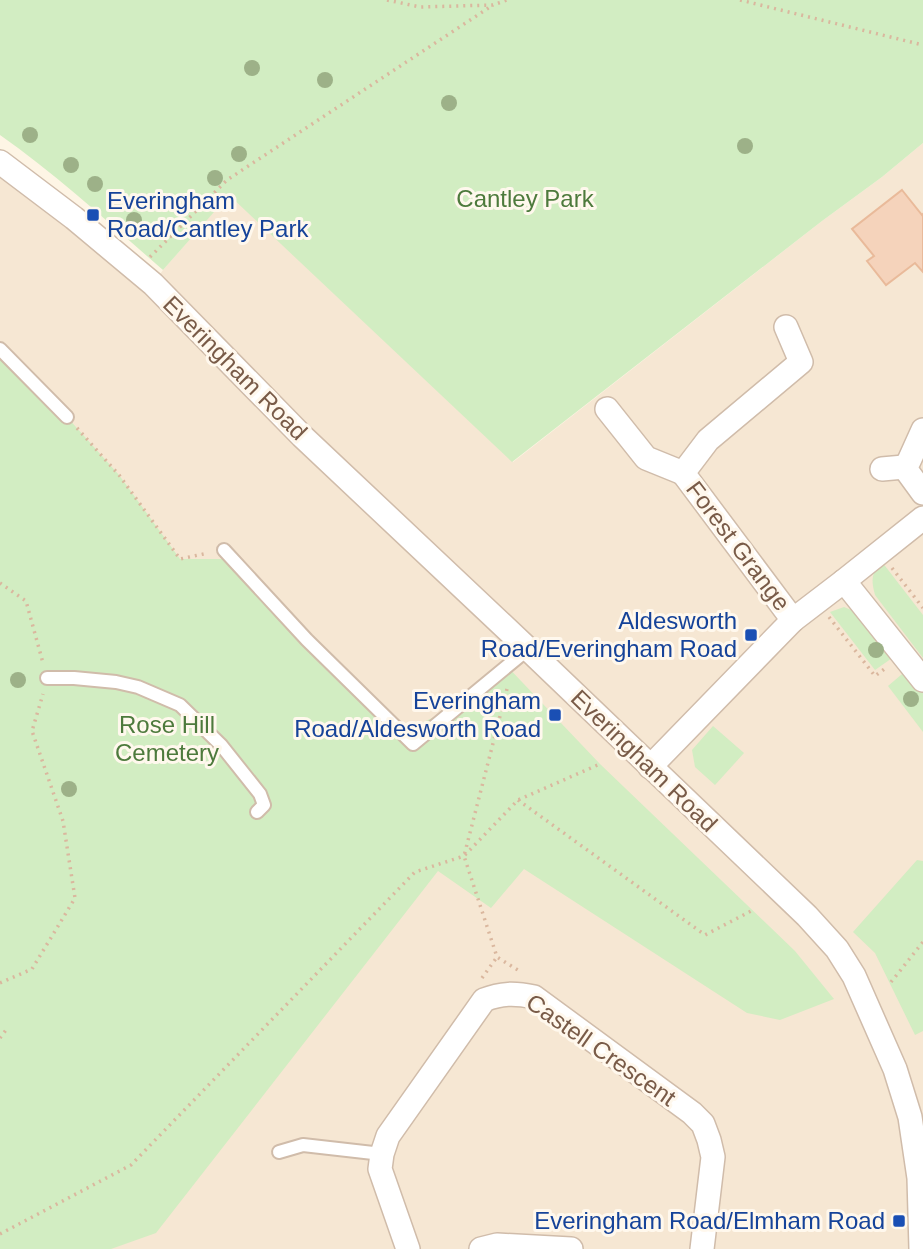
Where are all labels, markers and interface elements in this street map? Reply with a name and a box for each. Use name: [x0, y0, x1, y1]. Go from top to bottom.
park label: Cantley Park: [456, 185, 595, 212]
place label: Everingham Road/Cantley Park: [107, 187, 309, 242]
marker: Everingham Road/Cantley Park: [85, 207, 101, 223]
street label: Everingham Road: [158, 290, 313, 445]
street label: Forest Grange: [681, 476, 796, 616]
place label: Aldesworth Road/Everingham Road: [481, 607, 737, 662]
marker: Aldesworth Road/Everingham Road: [743, 627, 759, 643]
street label: Everingham Road: [566, 684, 723, 837]
place label: Everingham Road/Aldesworth Road: [294, 687, 541, 742]
marker: Everingham Road/Aldesworth Road: [547, 707, 563, 723]
park label: Rose Hill Cemetery: [115, 711, 219, 766]
street label: Castell Crescent: [521, 988, 681, 1111]
place label: Everingham Road/Elmham Road: [534, 1207, 885, 1234]
marker: Everingham Road/Elmham Road: [891, 1213, 907, 1229]

